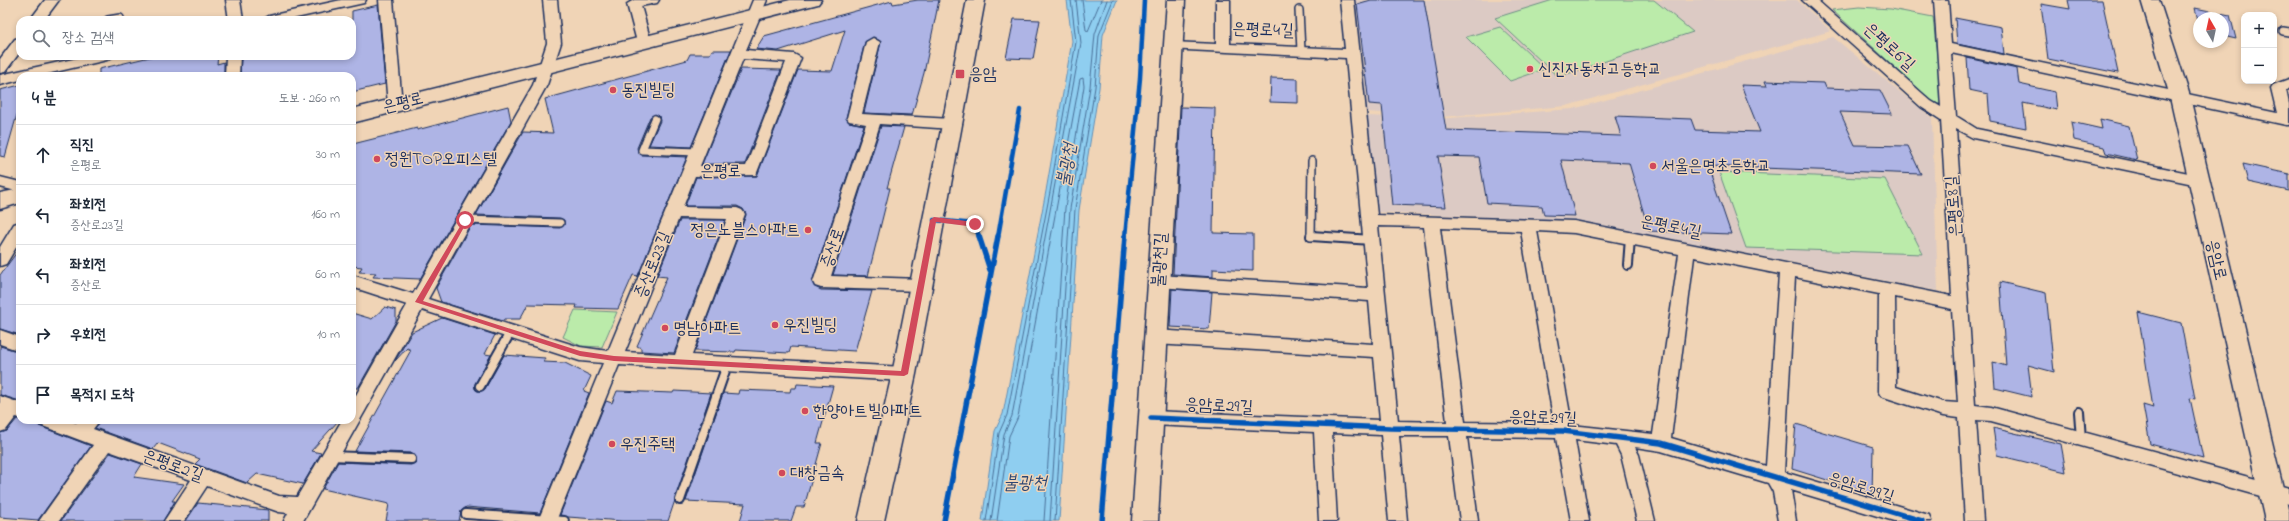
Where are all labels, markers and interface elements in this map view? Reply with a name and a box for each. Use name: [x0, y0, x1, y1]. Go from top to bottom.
north arrow: [2193, 12, 2229, 48]
map controls: [2241, 12, 2277, 84]
button: +: [2241, 12, 2277, 48]
search box: [16, 16, 356, 60]
street label: 은평로4길: [1232, 16, 1295, 44]
street label: 은평로6길: [1858, 17, 1921, 77]
icon: search: [30, 27, 52, 49]
text: 장소 검색: [62, 27, 114, 49]
button: −: [2241, 48, 2277, 84]
place label: 신진자동차고등학교: [1538, 57, 1661, 82]
place label: 응암: [969, 62, 997, 87]
marker: 신진자동차고등학교: [1525, 64, 1535, 74]
marker: 응암: [954, 68, 966, 80]
place label: 동진빌딩: [621, 78, 676, 103]
marker: 동진빌딩: [608, 85, 618, 95]
text: 4 분: [32, 86, 57, 111]
street label: 은평로: [380, 86, 426, 120]
text: 도보 · 260 m: [279, 89, 340, 108]
text: 직진: [70, 134, 94, 156]
water label: 불광천: [1052, 140, 1084, 188]
icon: ahead: [32, 144, 54, 166]
text: 30 m: [316, 145, 340, 164]
place label: 정원TOP오피스텔: [385, 147, 497, 172]
marker: 정원TOP오피스텔: [372, 154, 382, 164]
place label: 서울은명초등학교: [1661, 154, 1770, 179]
text: 은평로: [70, 156, 101, 175]
street label: 은평로: [700, 159, 742, 184]
marker: 서울은명초등학교: [1648, 161, 1658, 171]
street label: 은평로8길: [1939, 174, 1969, 237]
text: 좌회전: [70, 194, 106, 216]
icon: left: [32, 204, 54, 226]
text: 160 m: [311, 205, 340, 224]
street label: 은평로4길: [1638, 209, 1704, 245]
route start: [456, 211, 474, 229]
route end: [966, 215, 984, 233]
text: 증산로23길: [70, 216, 124, 235]
place label: 정은노블스아파트: [691, 218, 800, 243]
marker: 정은노블스아파트: [803, 225, 813, 235]
street label: 증산로: [814, 225, 852, 271]
street label: 증산로23길: [628, 227, 678, 302]
street label: 불광천길: [1146, 232, 1174, 288]
street label: 응암로: [2199, 237, 2233, 283]
text: 좌회전: [70, 254, 106, 276]
icon: left: [32, 264, 54, 286]
text: 60 m: [315, 265, 340, 284]
text: 증산로: [70, 276, 101, 295]
place label: 우진빌딩: [783, 313, 838, 338]
place label: 명남아파트: [673, 316, 741, 341]
marker: 우진빌딩: [770, 320, 780, 330]
marker: 명남아파트: [660, 323, 670, 333]
icon: right: [32, 324, 54, 346]
text: 우회전: [70, 324, 106, 346]
text: 10 m: [317, 325, 340, 344]
icon: arrive: [32, 384, 54, 406]
text: 목적지 도착: [70, 384, 134, 406]
street label: 응암로29길: [1184, 392, 1254, 420]
place label: 한양아트빌아파트: [813, 399, 922, 424]
street label: 응암로29길: [1508, 404, 1578, 432]
marker: 한양아트빌아파트: [800, 406, 810, 416]
place label: 우진주택: [620, 432, 675, 457]
marker: 우진주택: [607, 439, 617, 449]
street label: 은평로2길: [139, 443, 207, 489]
place label: 대창금속: [790, 461, 845, 486]
street label: 응암로29길: [1825, 466, 1898, 510]
marker: 대창금속: [777, 468, 787, 478]
water label: 불광천: [1003, 471, 1048, 497]

